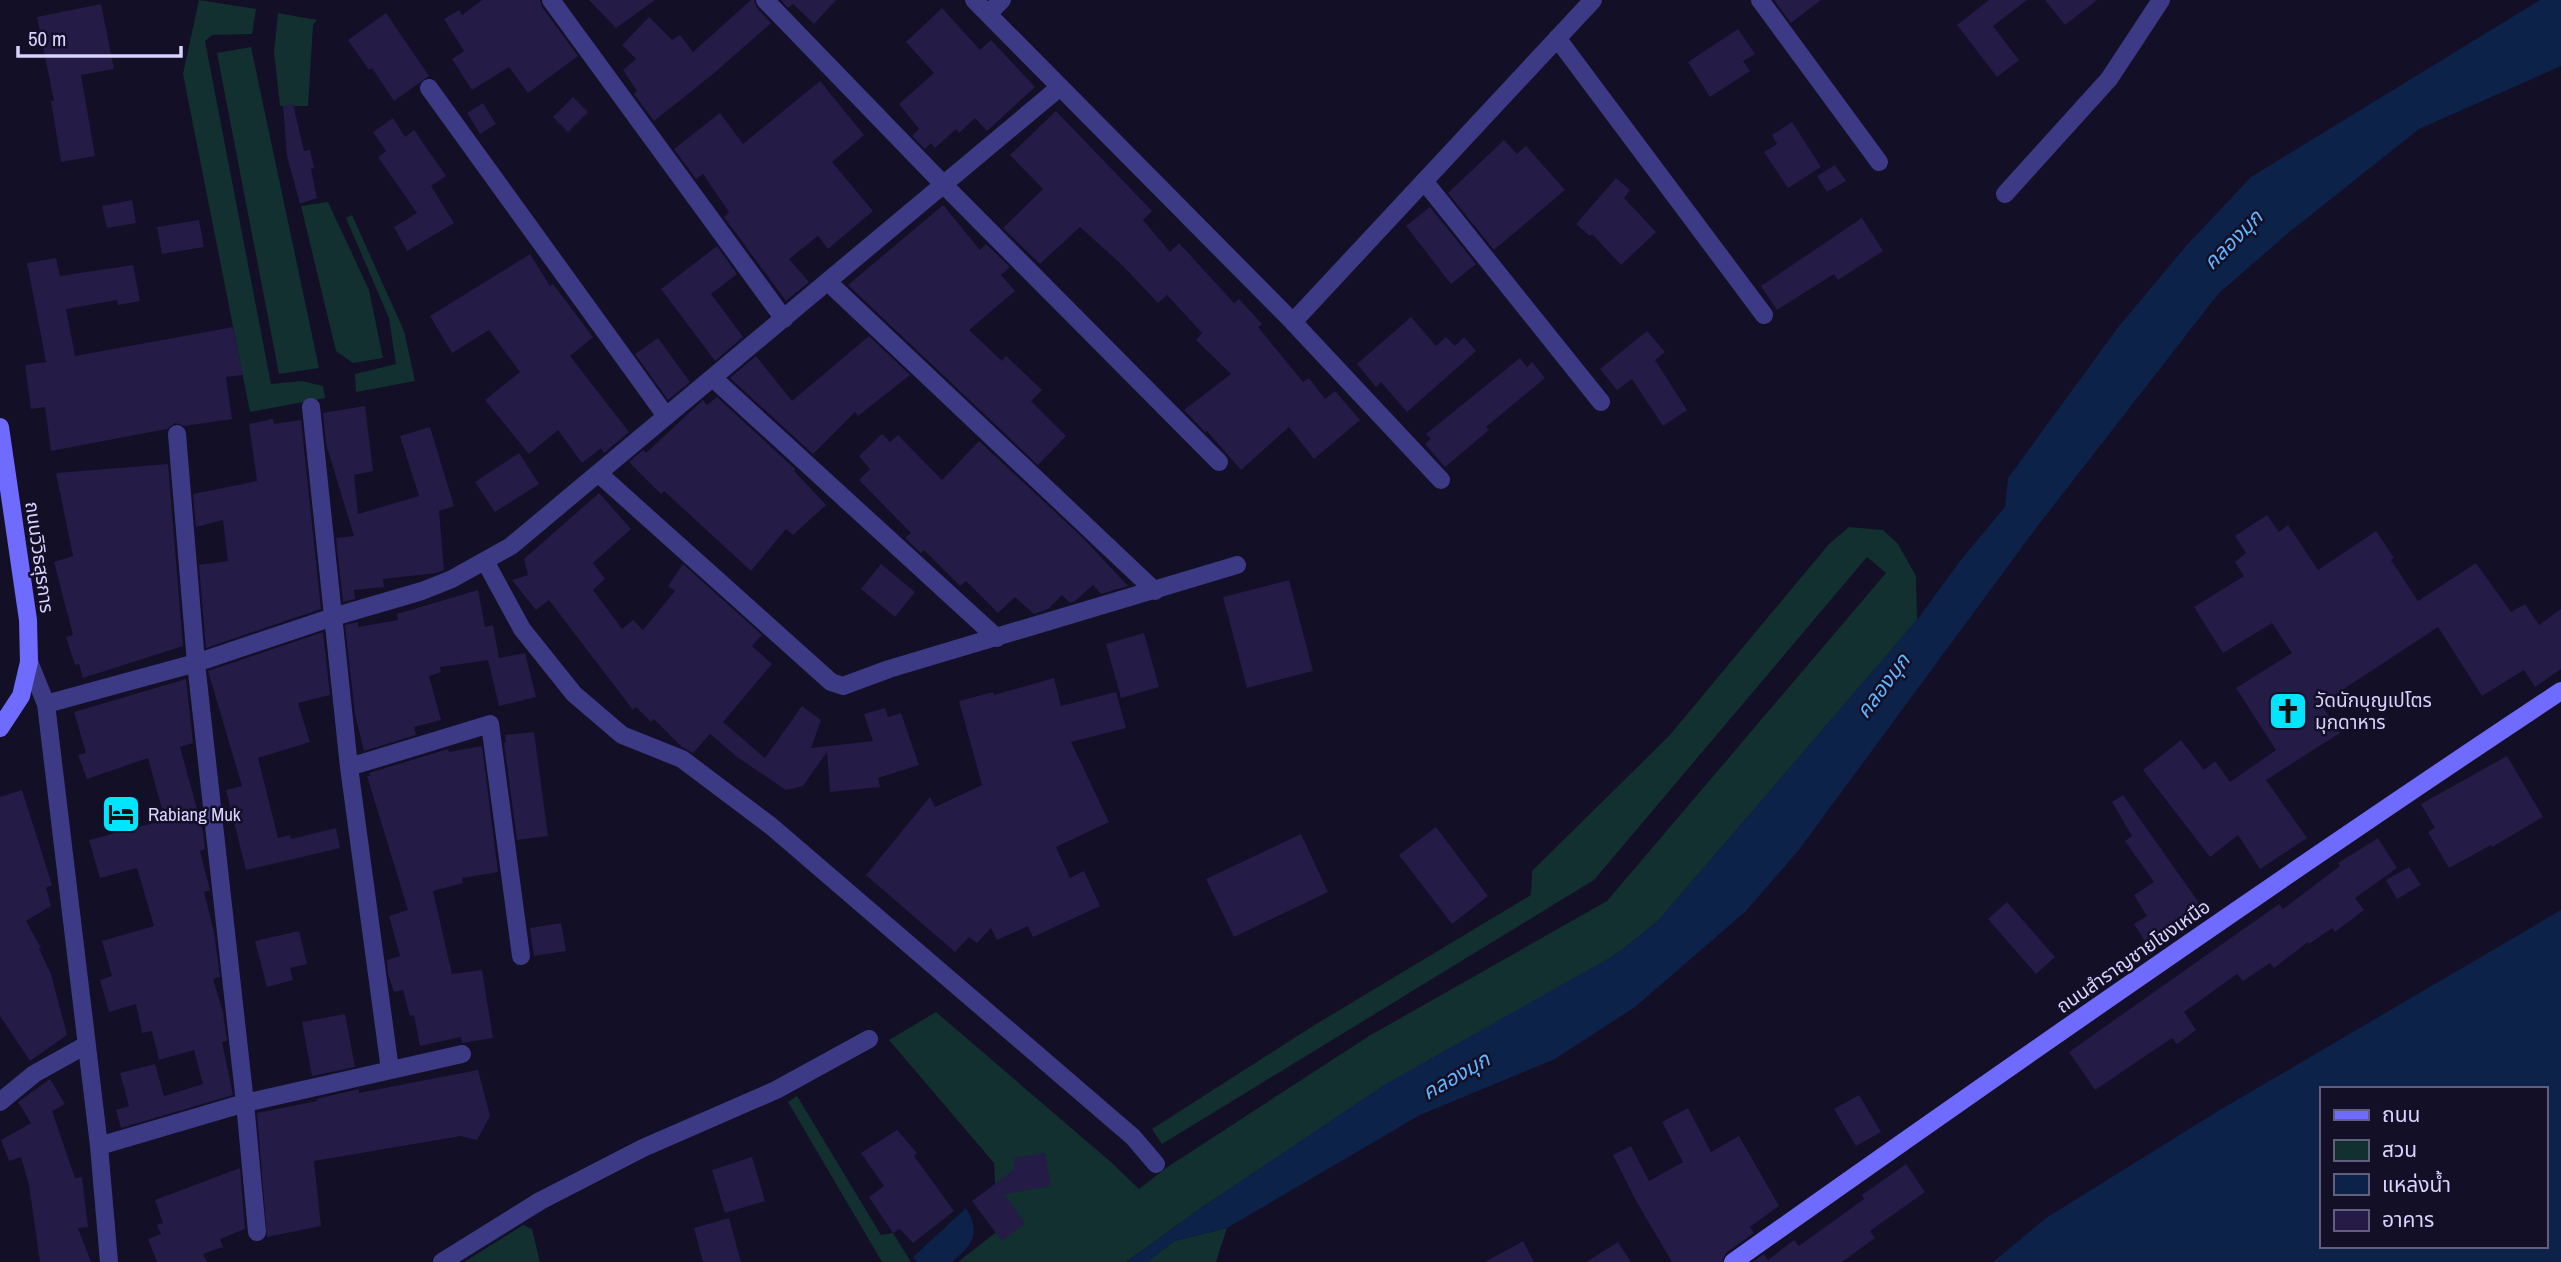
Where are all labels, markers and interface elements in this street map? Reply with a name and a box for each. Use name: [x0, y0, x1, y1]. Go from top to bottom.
scale bar: [18, 14, 180, 58]
text: 50 m: [28, 24, 66, 53]
water label: คลองมุก: [2196, 202, 2270, 276]
street label: ถนนวิวิธสุรการ: [19, 500, 61, 614]
water label: คลองมุก: [1849, 646, 1917, 724]
place label: วัดนักบุญเปโตร มุกดาหาร: [2315, 687, 2432, 735]
church icon: วัดนักบุญเปโตร มุกดาหาร: [2267, 690, 2309, 732]
hotel icon: Rabiang Muk: [100, 793, 142, 835]
place label: Rabiang Muk: [148, 801, 241, 827]
street label: ถนนสำราญชายโขงเหนือ: [2051, 893, 2215, 1019]
water label: คลองมุก: [1417, 1044, 1496, 1107]
legend: [2320, 1087, 2547, 1248]
text: ถนน: [2382, 1100, 2420, 1129]
text: สวน: [2382, 1135, 2417, 1164]
text: แหล่งน้ำ: [2382, 1170, 2451, 1199]
text: อาคาร: [2382, 1205, 2434, 1234]

